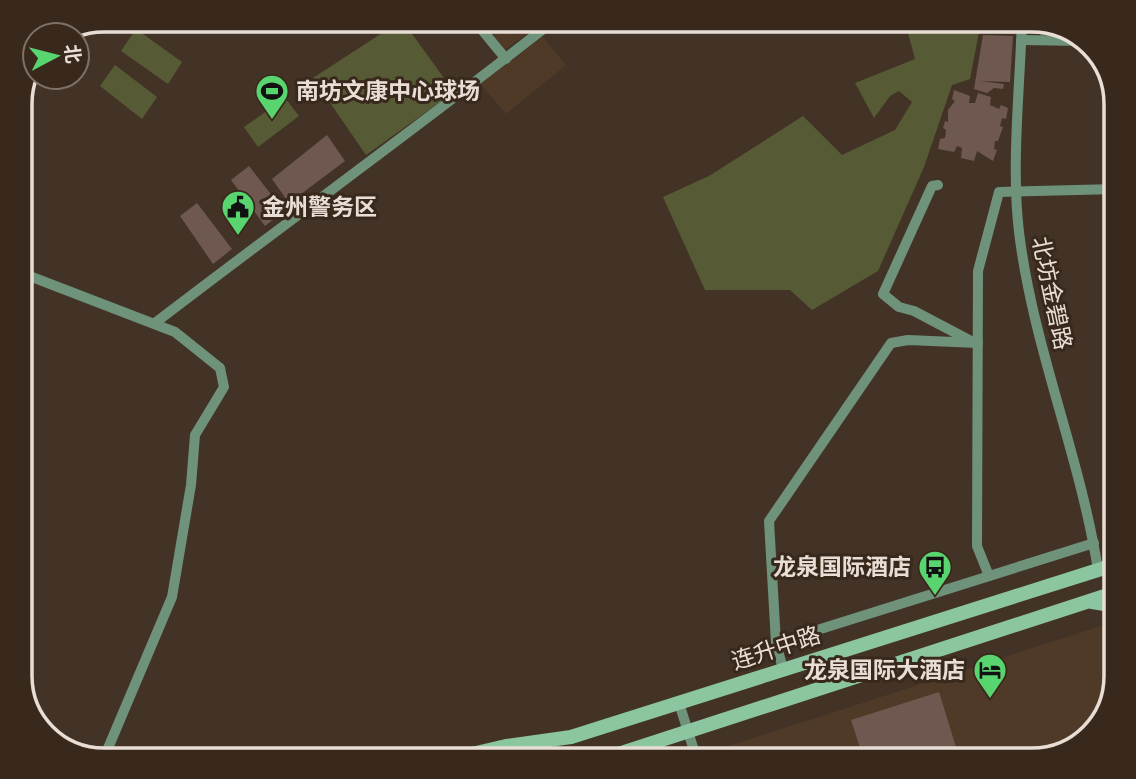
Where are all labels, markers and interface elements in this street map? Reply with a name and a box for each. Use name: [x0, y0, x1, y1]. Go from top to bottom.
north arrow: [21, 21, 91, 91]
text: 北: [59, 43, 86, 65]
sports icon: 南坊文康中心球场: [253, 72, 291, 121]
place label: 南坊文康中心球场: [296, 76, 480, 106]
public building icon: 金州警务区: [219, 188, 257, 237]
place label: 金州警务区: [262, 192, 377, 222]
street label: 北坊金碧路: [1025, 234, 1079, 352]
bus stop icon: 龙泉国际酒店: [916, 548, 954, 597]
place label: 龙泉国际酒店: [773, 552, 911, 582]
street label: 连升中路: [728, 620, 824, 676]
hotel icon: 龙泉国际大酒店: [971, 651, 1009, 700]
place label: 龙泉国际大酒店: [804, 655, 965, 685]

